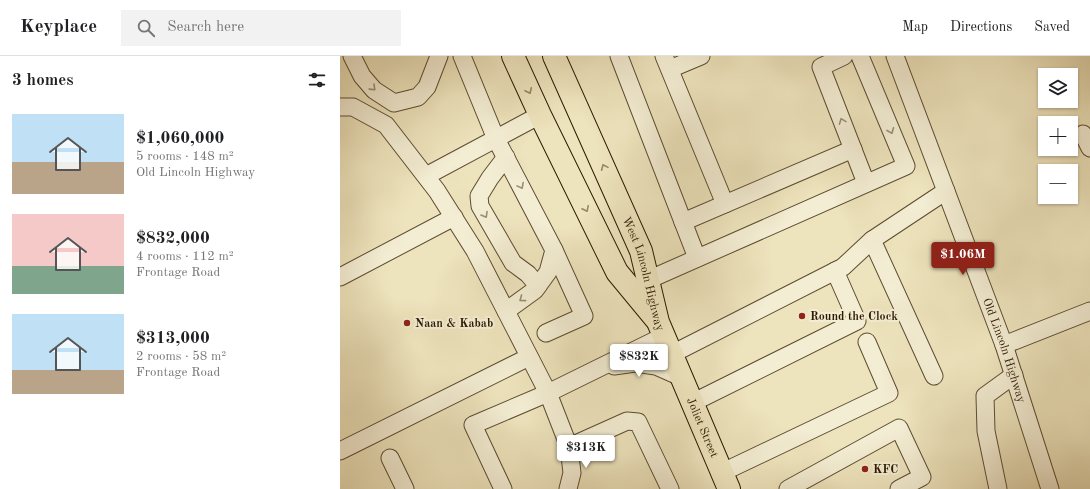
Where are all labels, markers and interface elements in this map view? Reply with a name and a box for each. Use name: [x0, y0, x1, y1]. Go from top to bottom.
search box: [121, 10, 401, 46]
icon: search: [135, 17, 157, 39]
text: Keyplace: [20, 18, 97, 37]
text: Search here: [167, 20, 244, 35]
text: Map: [902, 20, 928, 34]
text: Directions: [950, 20, 1012, 34]
text: Saved: [1034, 20, 1070, 34]
map controls: [1038, 68, 1078, 204]
button: layers: [1038, 68, 1078, 108]
icon: filters: [306, 69, 328, 91]
text: 3 homes: [12, 72, 74, 89]
one-way arrow: [368, 83, 376, 91]
one-way arrow: [524, 87, 532, 95]
button: +: [1038, 116, 1078, 156]
one-way arrow: [838, 117, 846, 124]
one-way arrow: [886, 126, 894, 134]
icon: home: [44, 130, 92, 178]
text: $1,060,000: [136, 130, 224, 147]
text: 5 rooms · 148 m²: [136, 150, 234, 163]
one-way arrow: [600, 164, 608, 171]
button: −: [1038, 164, 1078, 204]
text: Old Lincoln Highway: [136, 166, 255, 179]
one-way arrow: [516, 182, 524, 189]
one-way arrow: [581, 204, 589, 212]
one-way arrow: [480, 211, 488, 218]
street label: West Lincoln Highway: [620, 215, 666, 334]
icon: home: [44, 230, 92, 278]
text: $832,000: [136, 230, 210, 247]
pin: $1.06M: [930, 242, 996, 276]
text: $1.06M: [940, 248, 986, 261]
text: 4 rooms · 112 m²: [136, 250, 234, 263]
text: Frontage Road: [136, 266, 220, 279]
one-way arrow: [520, 294, 527, 301]
street label: Old Lincoln Highway: [980, 296, 1027, 405]
marker: Round the Clock: [797, 311, 807, 321]
place label: Round the Clock: [810, 311, 898, 323]
marker: Naan & Kabab: [402, 318, 412, 328]
place label: Naan & Kabab: [415, 318, 493, 330]
icon: home: [44, 330, 92, 378]
text: $313,000: [136, 330, 210, 347]
pin: $832K: [611, 344, 667, 378]
text: 2 rooms · 58 m²: [136, 350, 226, 363]
text: $832K: [619, 350, 659, 363]
text: Frontage Road: [136, 366, 220, 379]
street label: Joliet Street: [684, 396, 720, 459]
pin: $313K: [558, 435, 614, 469]
text: $313K: [566, 441, 606, 454]
marker: KFC: [860, 464, 870, 474]
place label: KFC: [873, 464, 898, 476]

